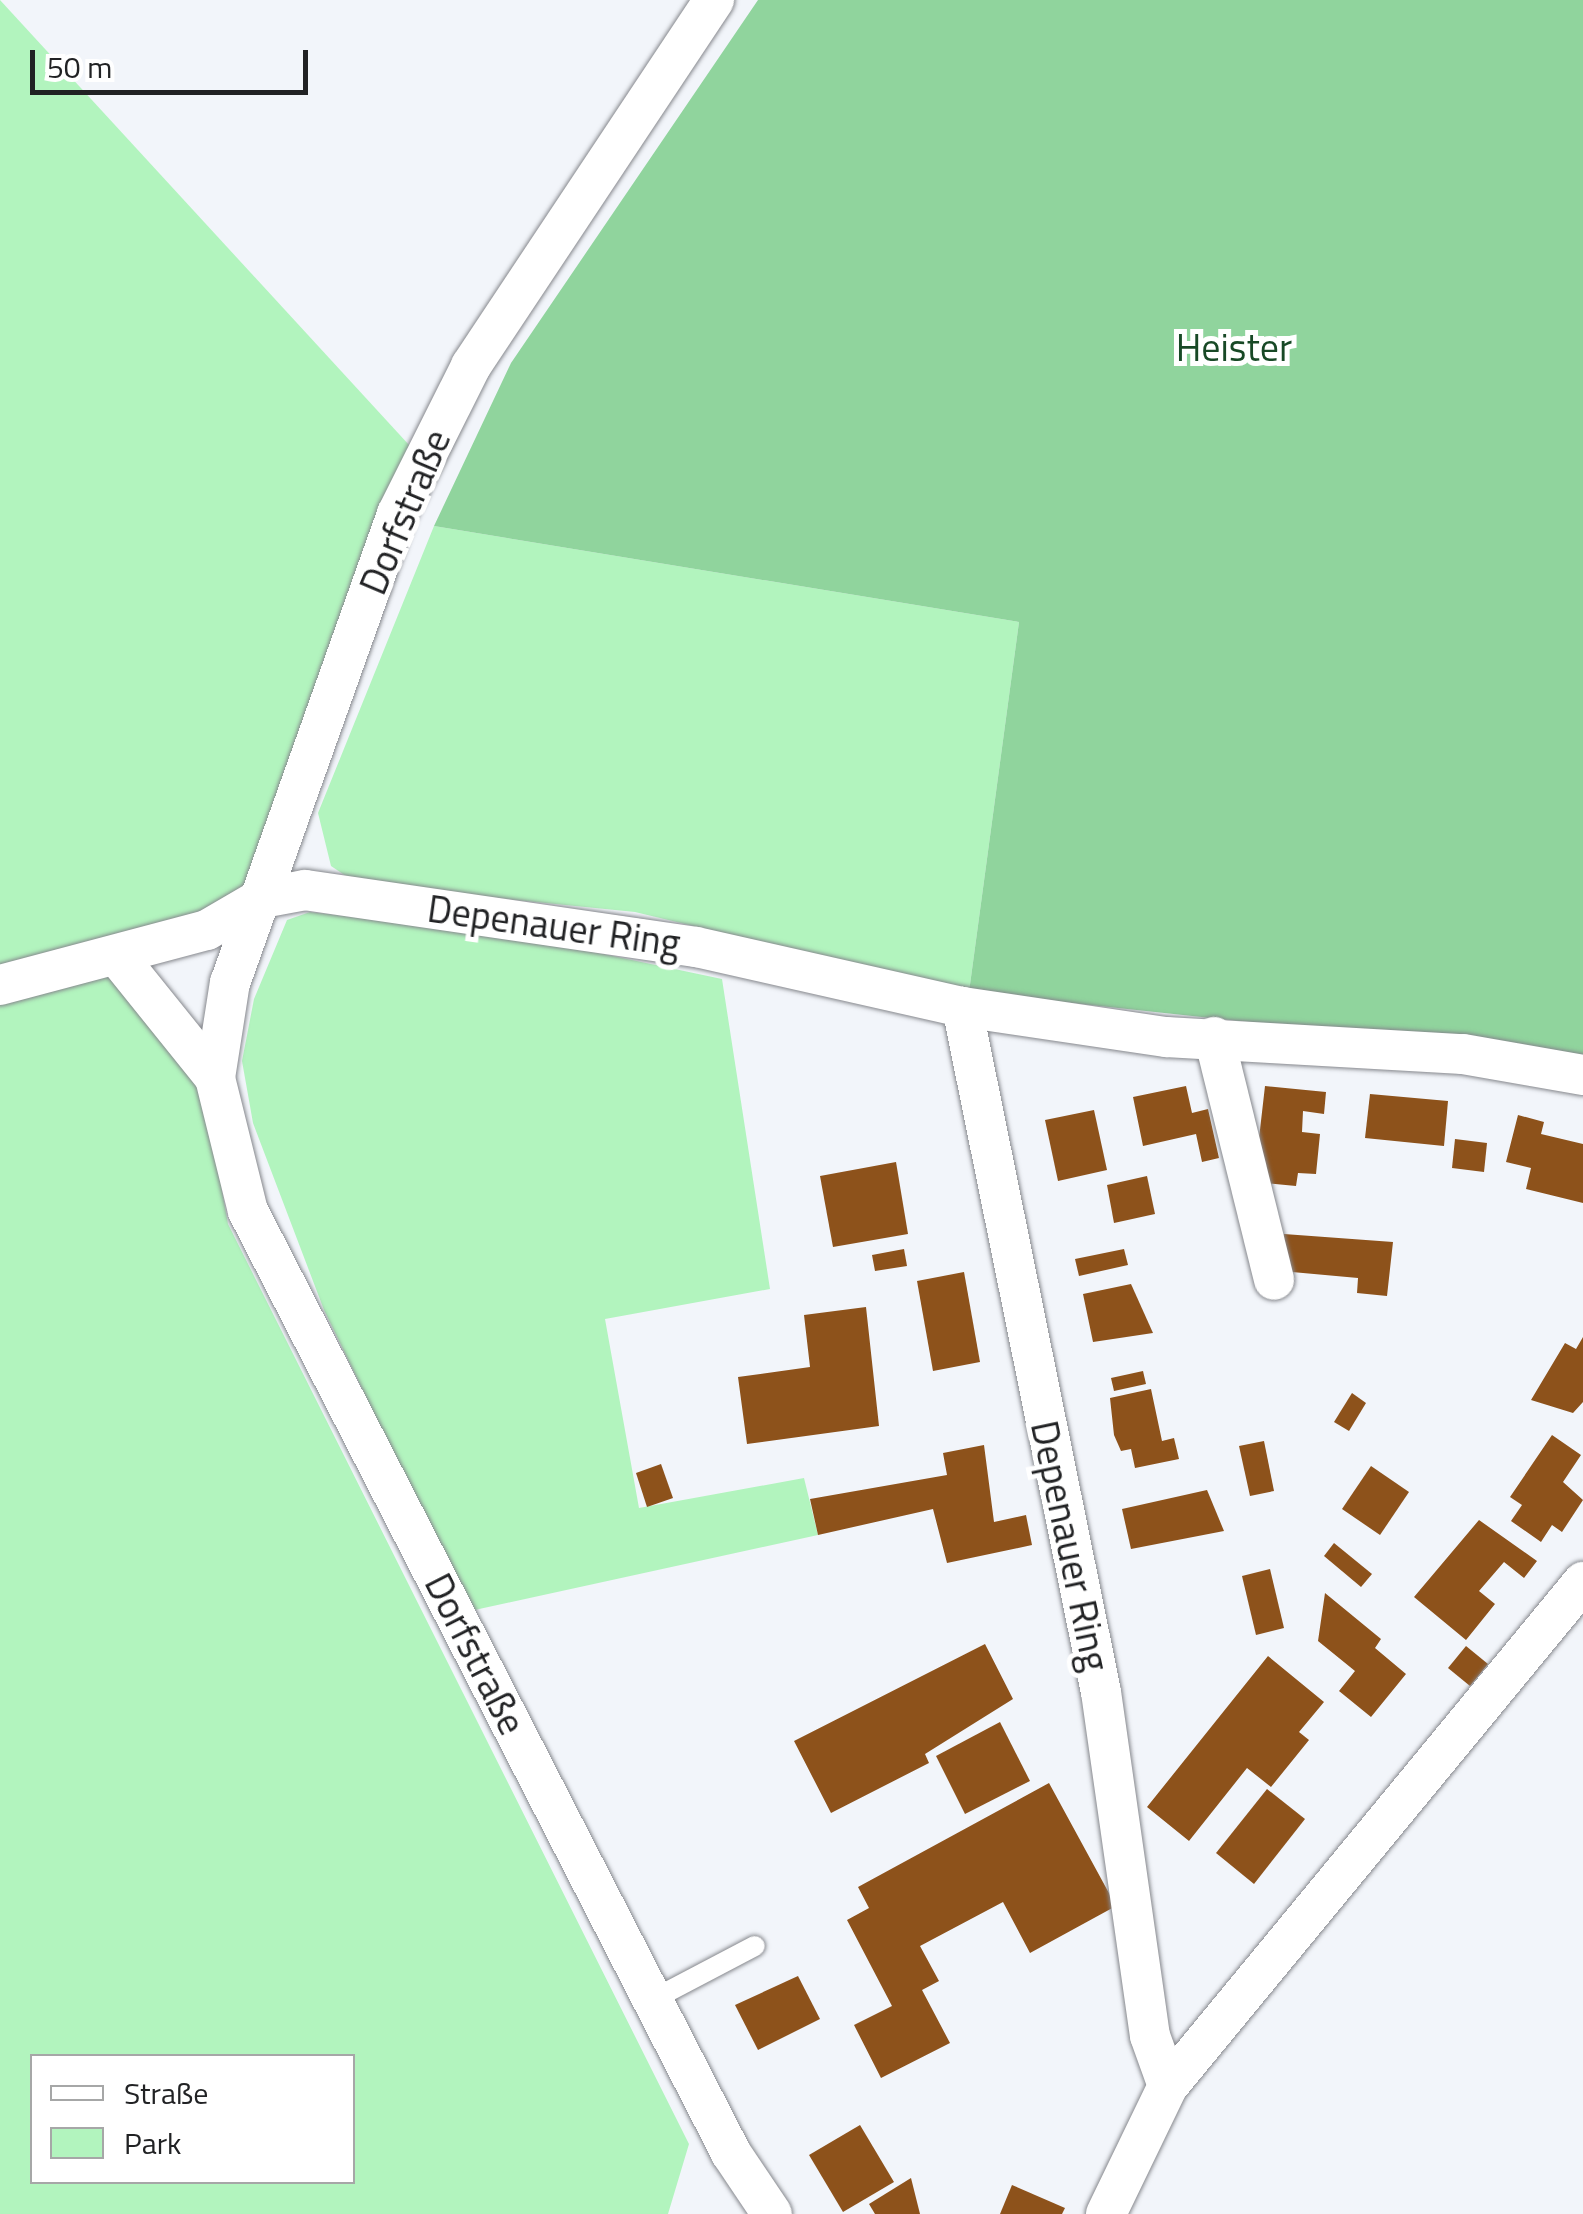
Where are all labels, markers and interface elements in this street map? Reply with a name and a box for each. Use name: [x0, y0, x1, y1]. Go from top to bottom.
scale bar: [35, 30, 312, 92]
text: 50 m: [47, 44, 112, 90]
park label: Heister: [1176, 325, 1292, 371]
street label: Dorfstraße: [350, 423, 460, 601]
street label: Depenauer Ring: [425, 886, 683, 966]
street label: Depenauer Ring: [1021, 1417, 1119, 1675]
street label: Dorfstraße: [415, 1566, 535, 1742]
legend: [30, 2054, 355, 2184]
text: Straße: [124, 2070, 208, 2116]
text: Park: [124, 2120, 181, 2166]

